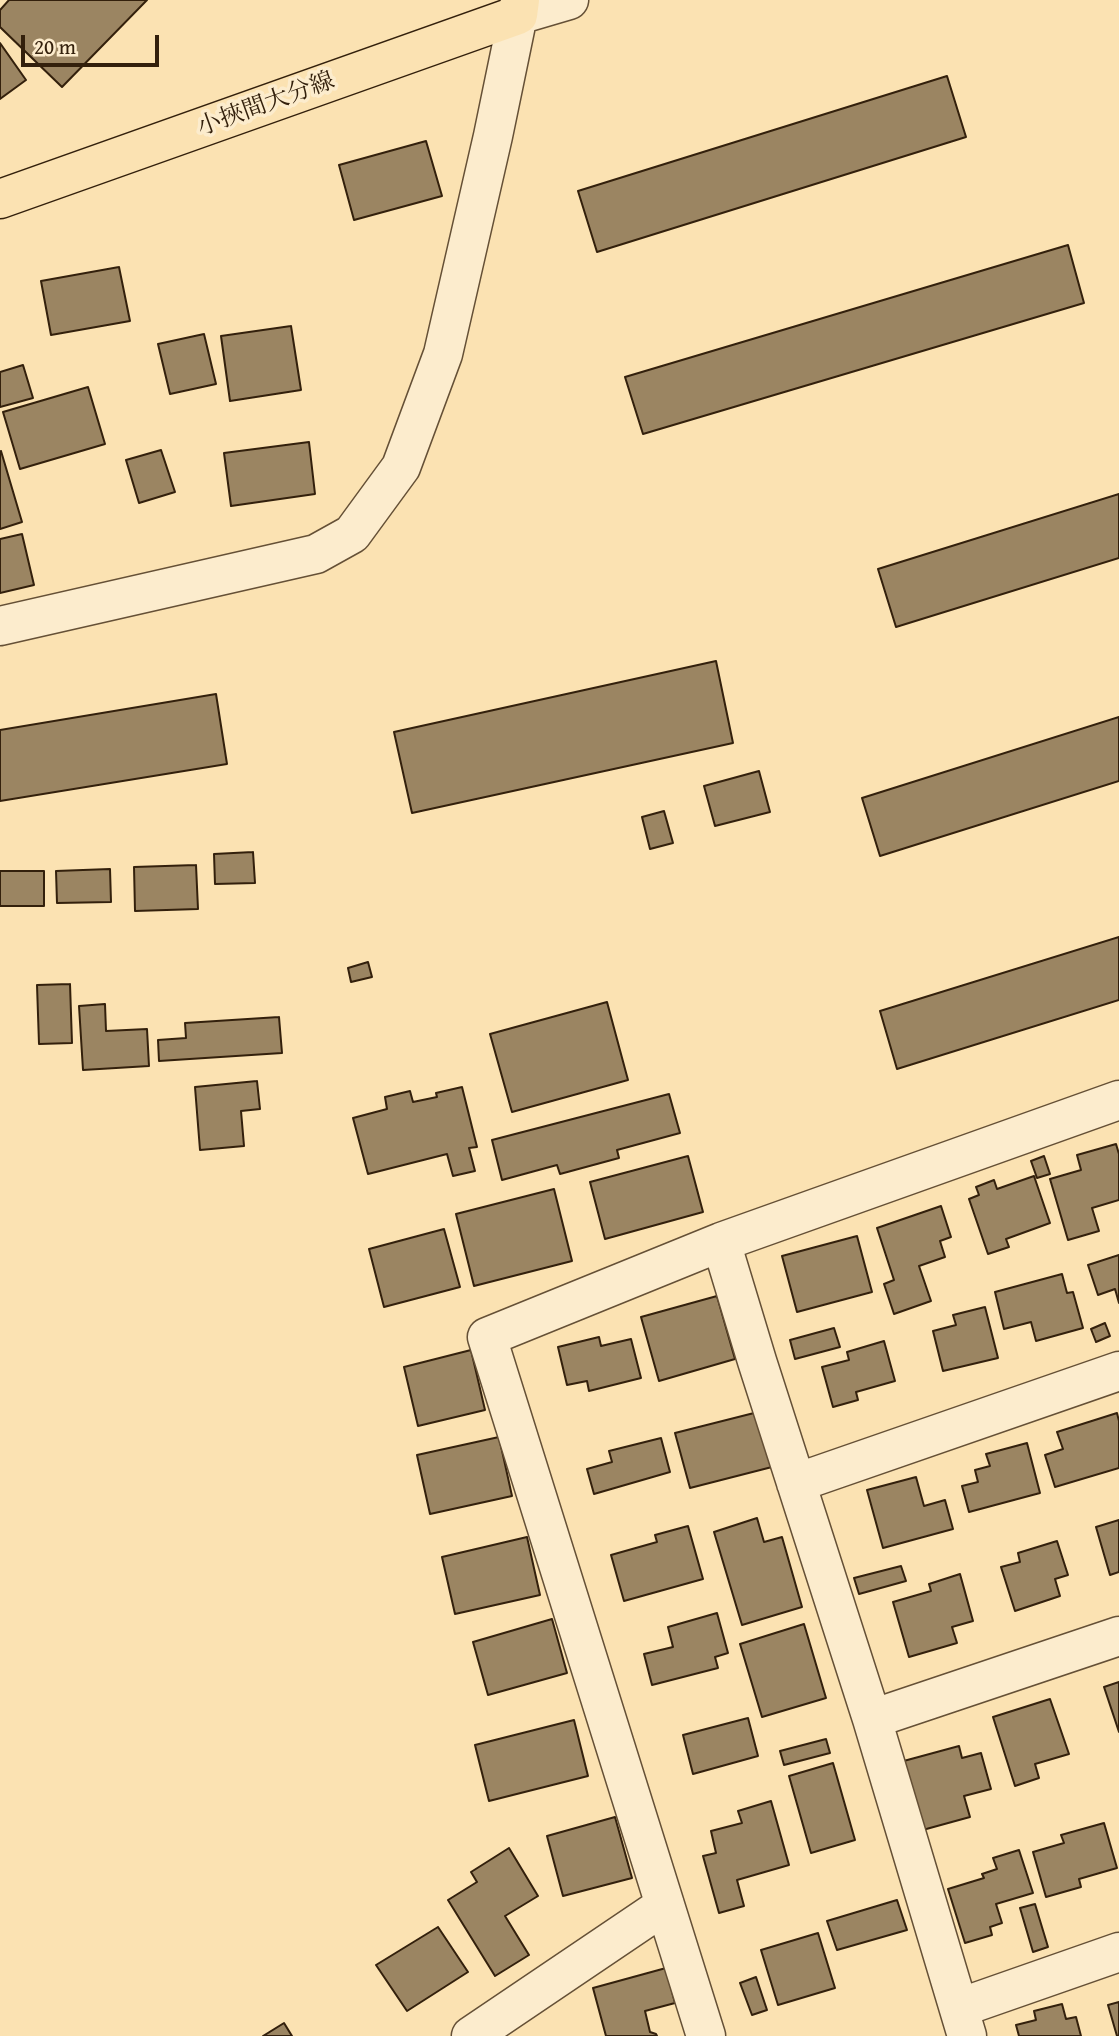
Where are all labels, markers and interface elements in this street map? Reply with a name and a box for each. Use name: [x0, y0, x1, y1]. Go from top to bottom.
scale bar: [24, 21, 163, 65]
text: 20 m: [34, 31, 76, 62]
street label: 小挾間大分線: [193, 67, 339, 143]

